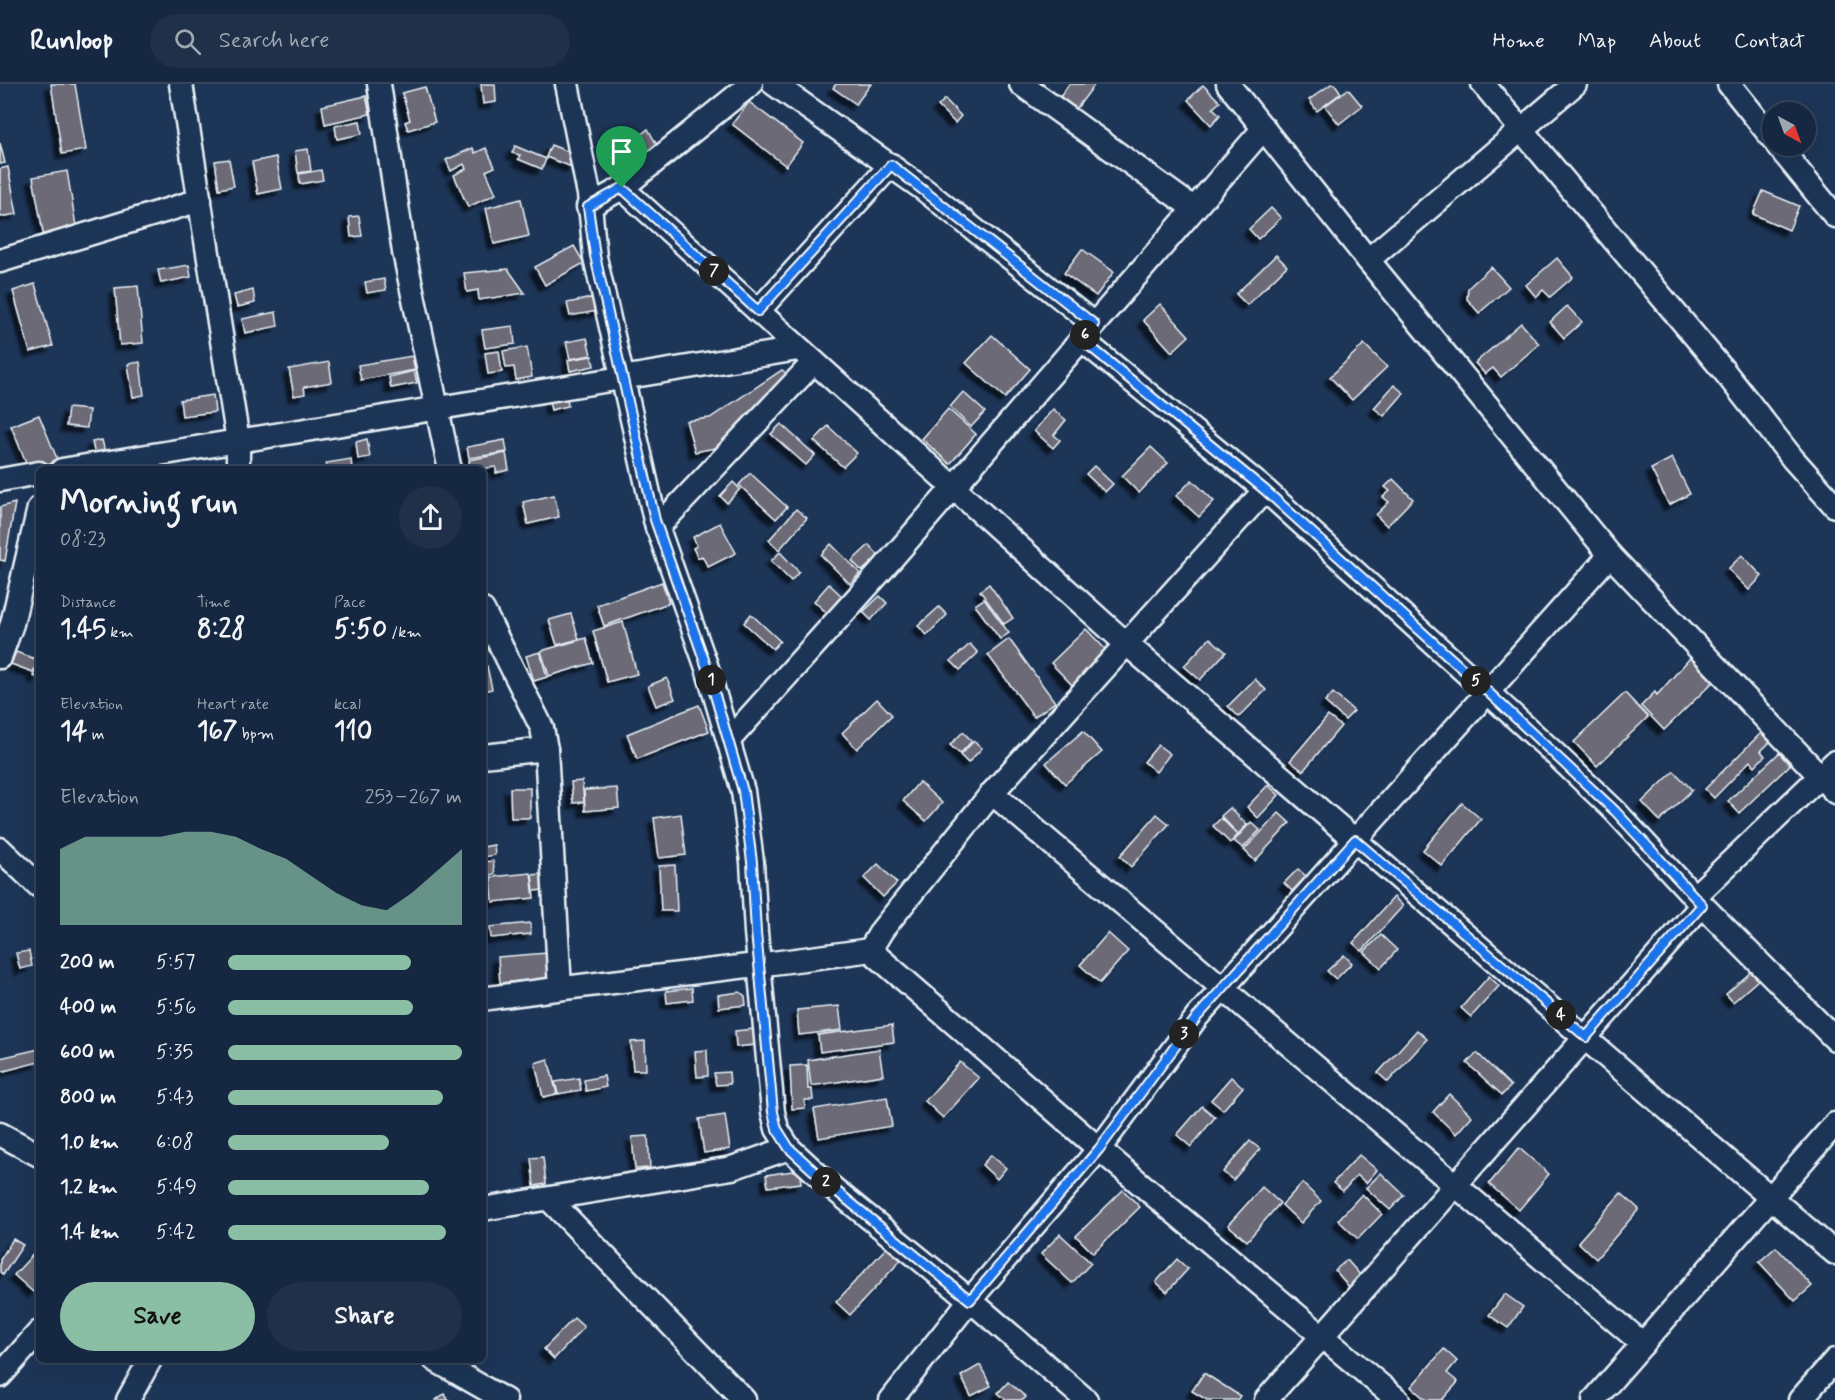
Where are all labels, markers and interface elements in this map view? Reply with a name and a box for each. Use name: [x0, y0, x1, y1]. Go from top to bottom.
search box: [150, 14, 570, 68]
text: Runloop: [30, 23, 114, 60]
icon: search: [171, 25, 204, 58]
text: Search here: [219, 27, 329, 55]
text: Home: [1493, 27, 1545, 55]
text: Map: [1578, 27, 1616, 55]
text: About: [1649, 27, 1701, 55]
text: Contact: [1734, 27, 1805, 55]
north arrow: [1762, 102, 1816, 156]
map controls: [1762, 102, 1816, 156]
pin: [596, 126, 647, 188]
icon: arrive: [605, 135, 638, 168]
pin: 7: [699, 256, 729, 286]
text: 7: [709, 260, 719, 281]
pin: 6: [1070, 320, 1100, 350]
text: 6: [1081, 324, 1089, 345]
text: Morning run: [60, 481, 238, 525]
button: share: [399, 486, 462, 549]
text: 08:23: [60, 526, 106, 553]
text: Distance: [60, 592, 116, 613]
text: Time: [197, 592, 231, 613]
text: Pace: [334, 592, 366, 613]
text: 1.45: [60, 613, 106, 647]
text: 8:28: [197, 613, 246, 647]
text: 5:50: [334, 613, 387, 647]
text: km: [106, 622, 134, 643]
text: /km: [387, 622, 422, 643]
pin: 1: [696, 665, 726, 695]
pin: 5: [1461, 666, 1491, 696]
text: 1: [707, 669, 715, 690]
text: 5: [1471, 670, 1481, 691]
text: Elevation: [60, 694, 123, 715]
text: Heart rate: [197, 694, 269, 715]
text: kcal: [334, 694, 361, 715]
text: 14: [60, 715, 87, 749]
text: 167: [197, 715, 238, 749]
text: 110: [334, 715, 372, 749]
text: m: [87, 724, 104, 745]
text: bpm: [238, 724, 274, 745]
text: Elevation: [60, 784, 139, 811]
text: 253–267 m: [365, 784, 462, 811]
text: 200 m: [60, 949, 115, 976]
text: 5:57: [156, 949, 195, 976]
text: 400 m: [60, 994, 116, 1021]
text: 5:56: [156, 994, 196, 1021]
pin: 4: [1546, 1000, 1576, 1030]
text: 4: [1556, 1004, 1566, 1025]
pin: 3: [1169, 1019, 1199, 1049]
text: 3: [1180, 1023, 1188, 1044]
text: 600 m: [60, 1039, 115, 1066]
text: 5:35: [156, 1039, 193, 1066]
text: 800 m: [60, 1084, 116, 1111]
text: 5:43: [156, 1084, 193, 1111]
text: 1.0 km: [60, 1129, 119, 1156]
text: 6:08: [156, 1129, 194, 1156]
pin: 2: [811, 1167, 841, 1197]
text: 2: [822, 1171, 830, 1192]
text: 1.2 km: [60, 1174, 117, 1201]
text: 5:49: [156, 1174, 197, 1201]
text: 1.4 km: [60, 1219, 119, 1246]
text: 5:42: [156, 1219, 196, 1246]
button: Save: [60, 1282, 255, 1351]
button: Share: [267, 1282, 462, 1351]

